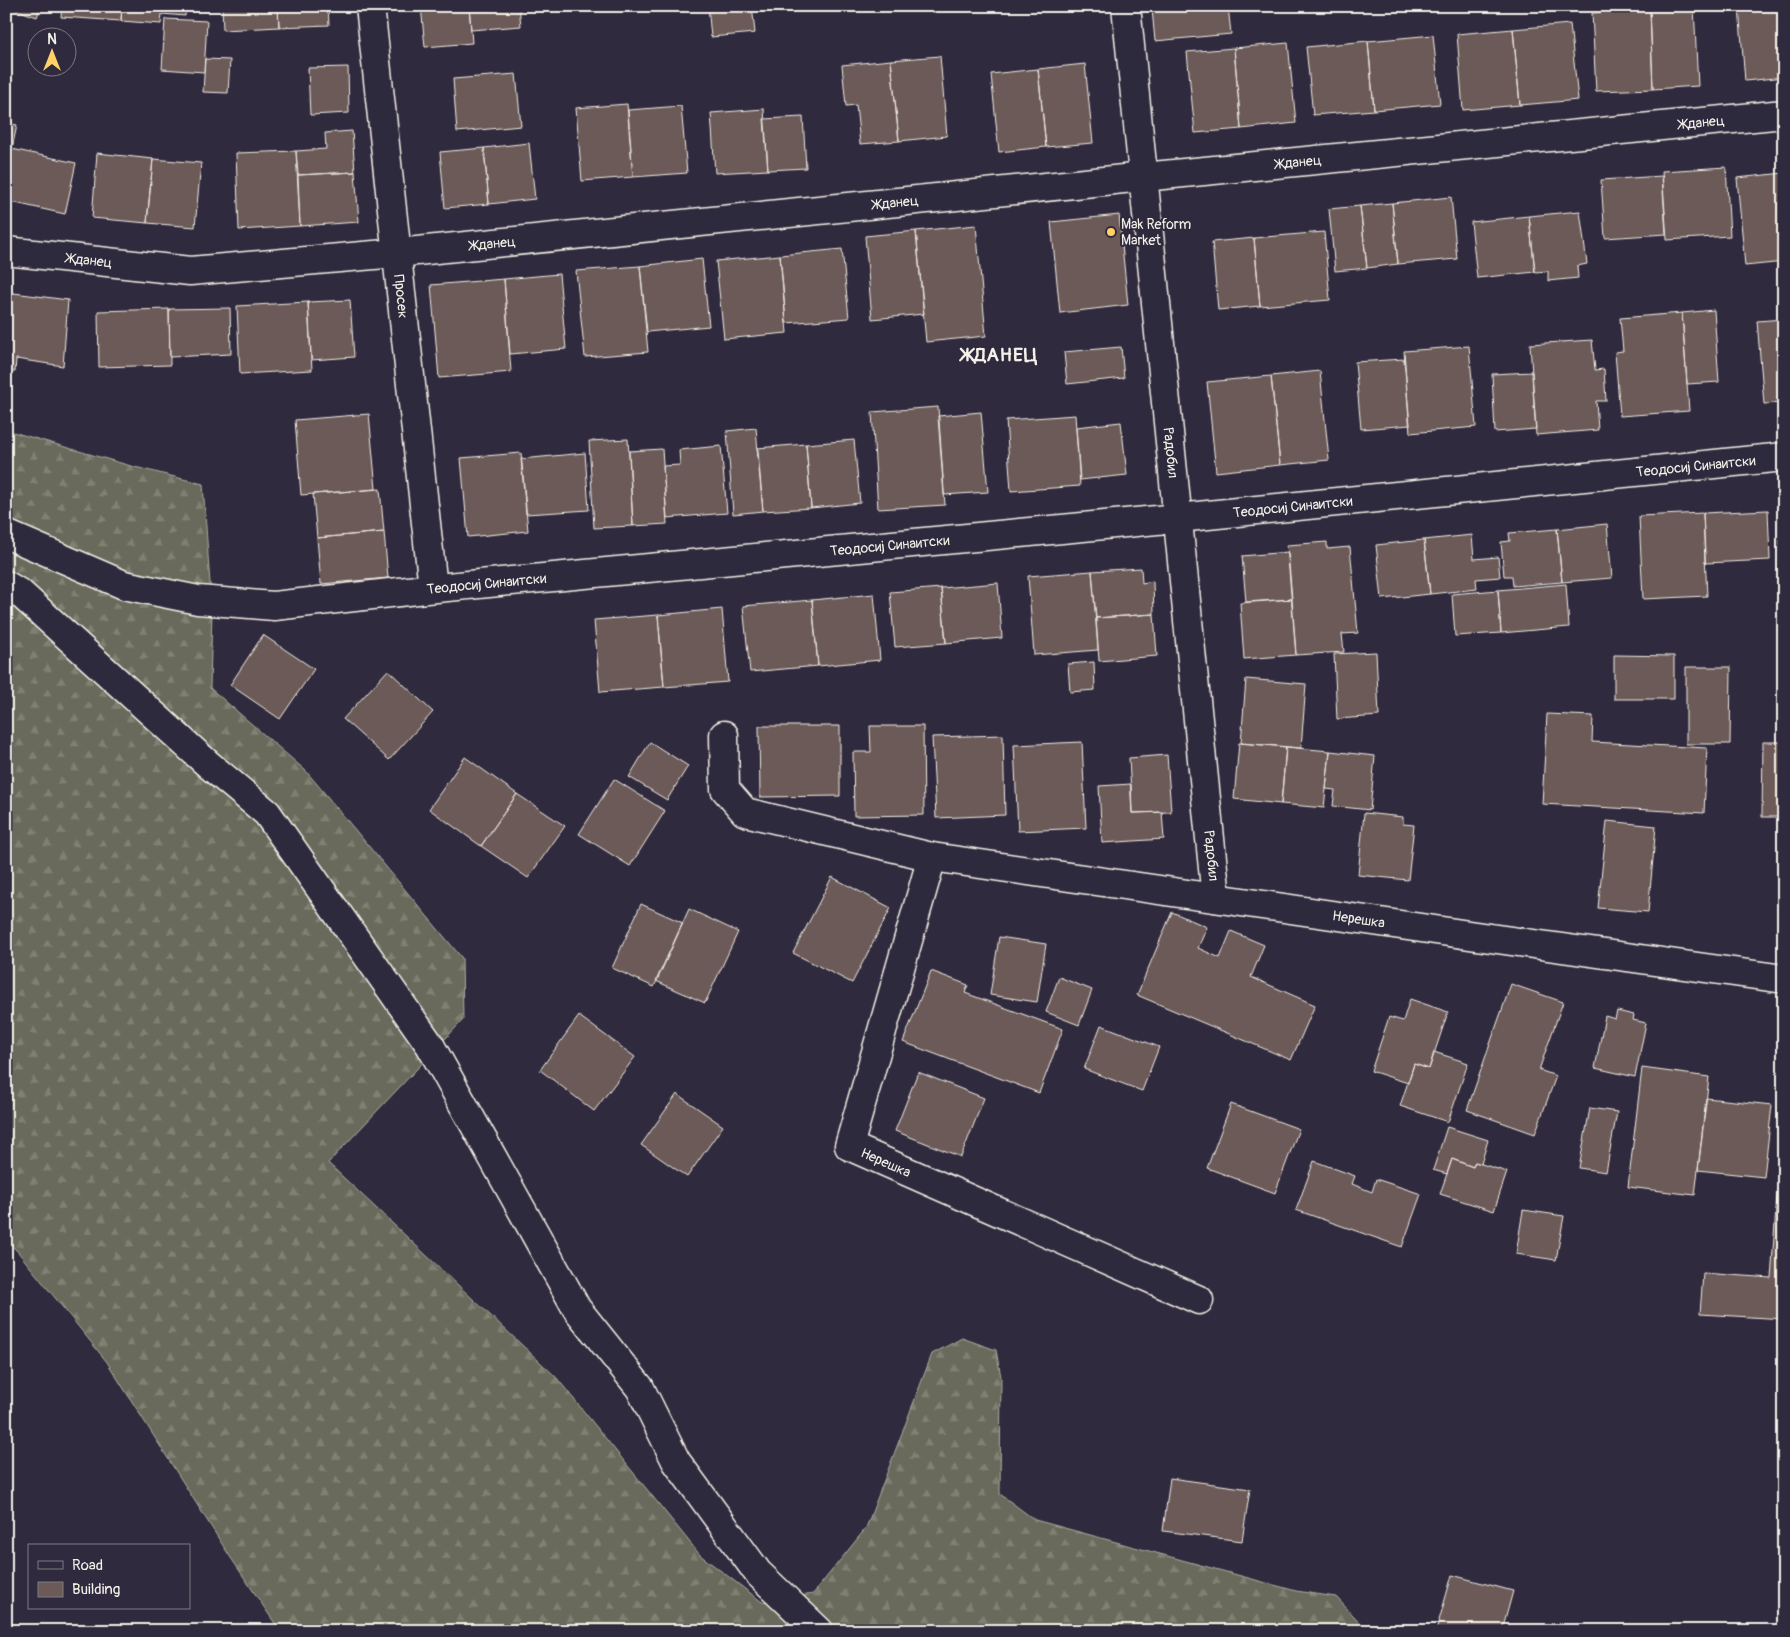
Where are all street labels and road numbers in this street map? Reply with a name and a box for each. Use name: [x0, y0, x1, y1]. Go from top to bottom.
street label: Жданец: [1676, 112, 1726, 134]
street label: Жданец: [1273, 151, 1323, 173]
street label: Жданец: [870, 192, 920, 214]
street label: Жданец: [467, 233, 517, 255]
street label: Жданец: [64, 249, 113, 272]
street label: Просек: [390, 274, 412, 319]
street label: Радобил: [1160, 427, 1182, 479]
street label: Теодосиј Синаитски: [1635, 452, 1756, 481]
street label: Теодосиј Синаитски: [1232, 492, 1353, 521]
street label: Теодосиј Синаитски: [829, 532, 950, 560]
street label: Теодосиј Синаитски: [426, 570, 547, 598]
street label: Радобил: [1200, 829, 1222, 882]
street label: Нерешка: [1331, 907, 1386, 932]
street label: Нерешка: [858, 1144, 913, 1181]

